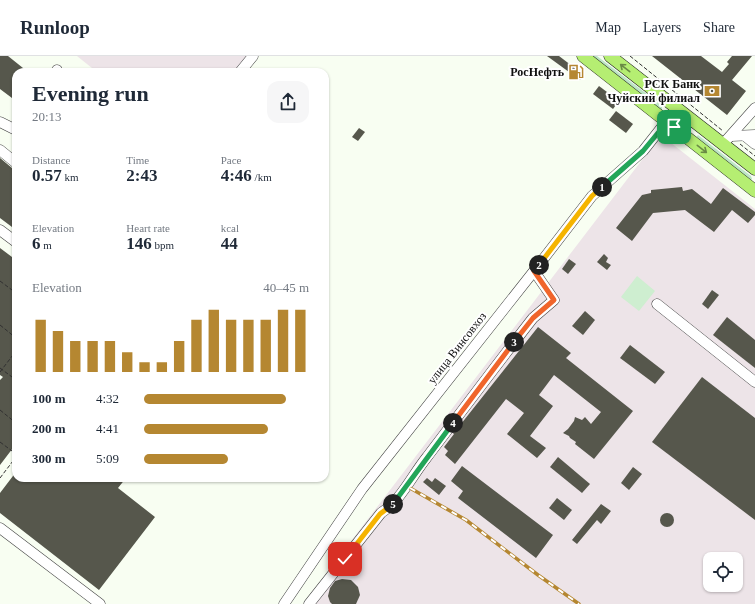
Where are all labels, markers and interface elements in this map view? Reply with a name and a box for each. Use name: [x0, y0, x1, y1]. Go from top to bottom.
text: Runloop: [20, 17, 90, 38]
text: Map: [595, 20, 621, 35]
text: Layers: [643, 20, 681, 35]
text: Share: [703, 20, 735, 35]
fuel station icon: РосНефть: [567, 63, 585, 81]
one-way arrow: [620, 63, 631, 72]
place label: РосНефть: [510, 65, 565, 79]
place label: РСК Банк Чуйский филиал: [608, 77, 700, 105]
text: Evening run: [32, 81, 149, 106]
button: share: [267, 81, 309, 123]
bank icon: РСК Банк Чуйский филиал: [703, 82, 721, 100]
text: 20:13: [32, 109, 62, 124]
pin: [657, 110, 691, 144]
icon: arrive: [663, 116, 685, 138]
one-way arrow: [696, 145, 707, 154]
text: Distance: [32, 154, 70, 166]
text: Time: [126, 154, 149, 166]
text: Pace: [221, 154, 241, 166]
text: 0.57: [32, 166, 62, 185]
text: 2:43: [126, 166, 158, 185]
text: 4:46: [221, 166, 252, 185]
text: km: [62, 171, 79, 183]
text: /km: [252, 171, 272, 183]
pin: 1: [592, 177, 612, 197]
text: 1: [599, 181, 605, 193]
text: Elevation: [32, 222, 74, 234]
text: Heart rate: [126, 222, 170, 234]
text: kcal: [221, 222, 239, 234]
text: 6: [32, 234, 41, 253]
text: 146: [126, 234, 152, 253]
text: 44: [221, 234, 238, 253]
text: m: [41, 239, 52, 251]
text: bpm: [152, 239, 174, 251]
pin: 2: [529, 255, 549, 275]
text: 2: [536, 259, 542, 271]
text: Elevation: [32, 280, 82, 295]
text: 40–45 m: [263, 280, 309, 295]
street label: улица Винсовхоз: [425, 309, 489, 386]
pin: 3: [504, 332, 524, 352]
text: 3: [511, 336, 517, 348]
text: 100 m: [32, 391, 66, 406]
text: 4:32: [96, 391, 119, 406]
pin: 4: [443, 413, 463, 433]
text: 4: [450, 417, 456, 429]
text: 200 m: [32, 421, 66, 436]
text: 4:41: [96, 421, 119, 436]
text: 300 m: [32, 451, 66, 466]
text: 5:09: [96, 451, 119, 466]
pin: 5: [383, 494, 403, 514]
text: 5: [390, 498, 396, 510]
pin: [328, 542, 362, 576]
icon: check: [334, 548, 356, 570]
map controls: [703, 552, 743, 592]
button: locate: [703, 552, 743, 592]

